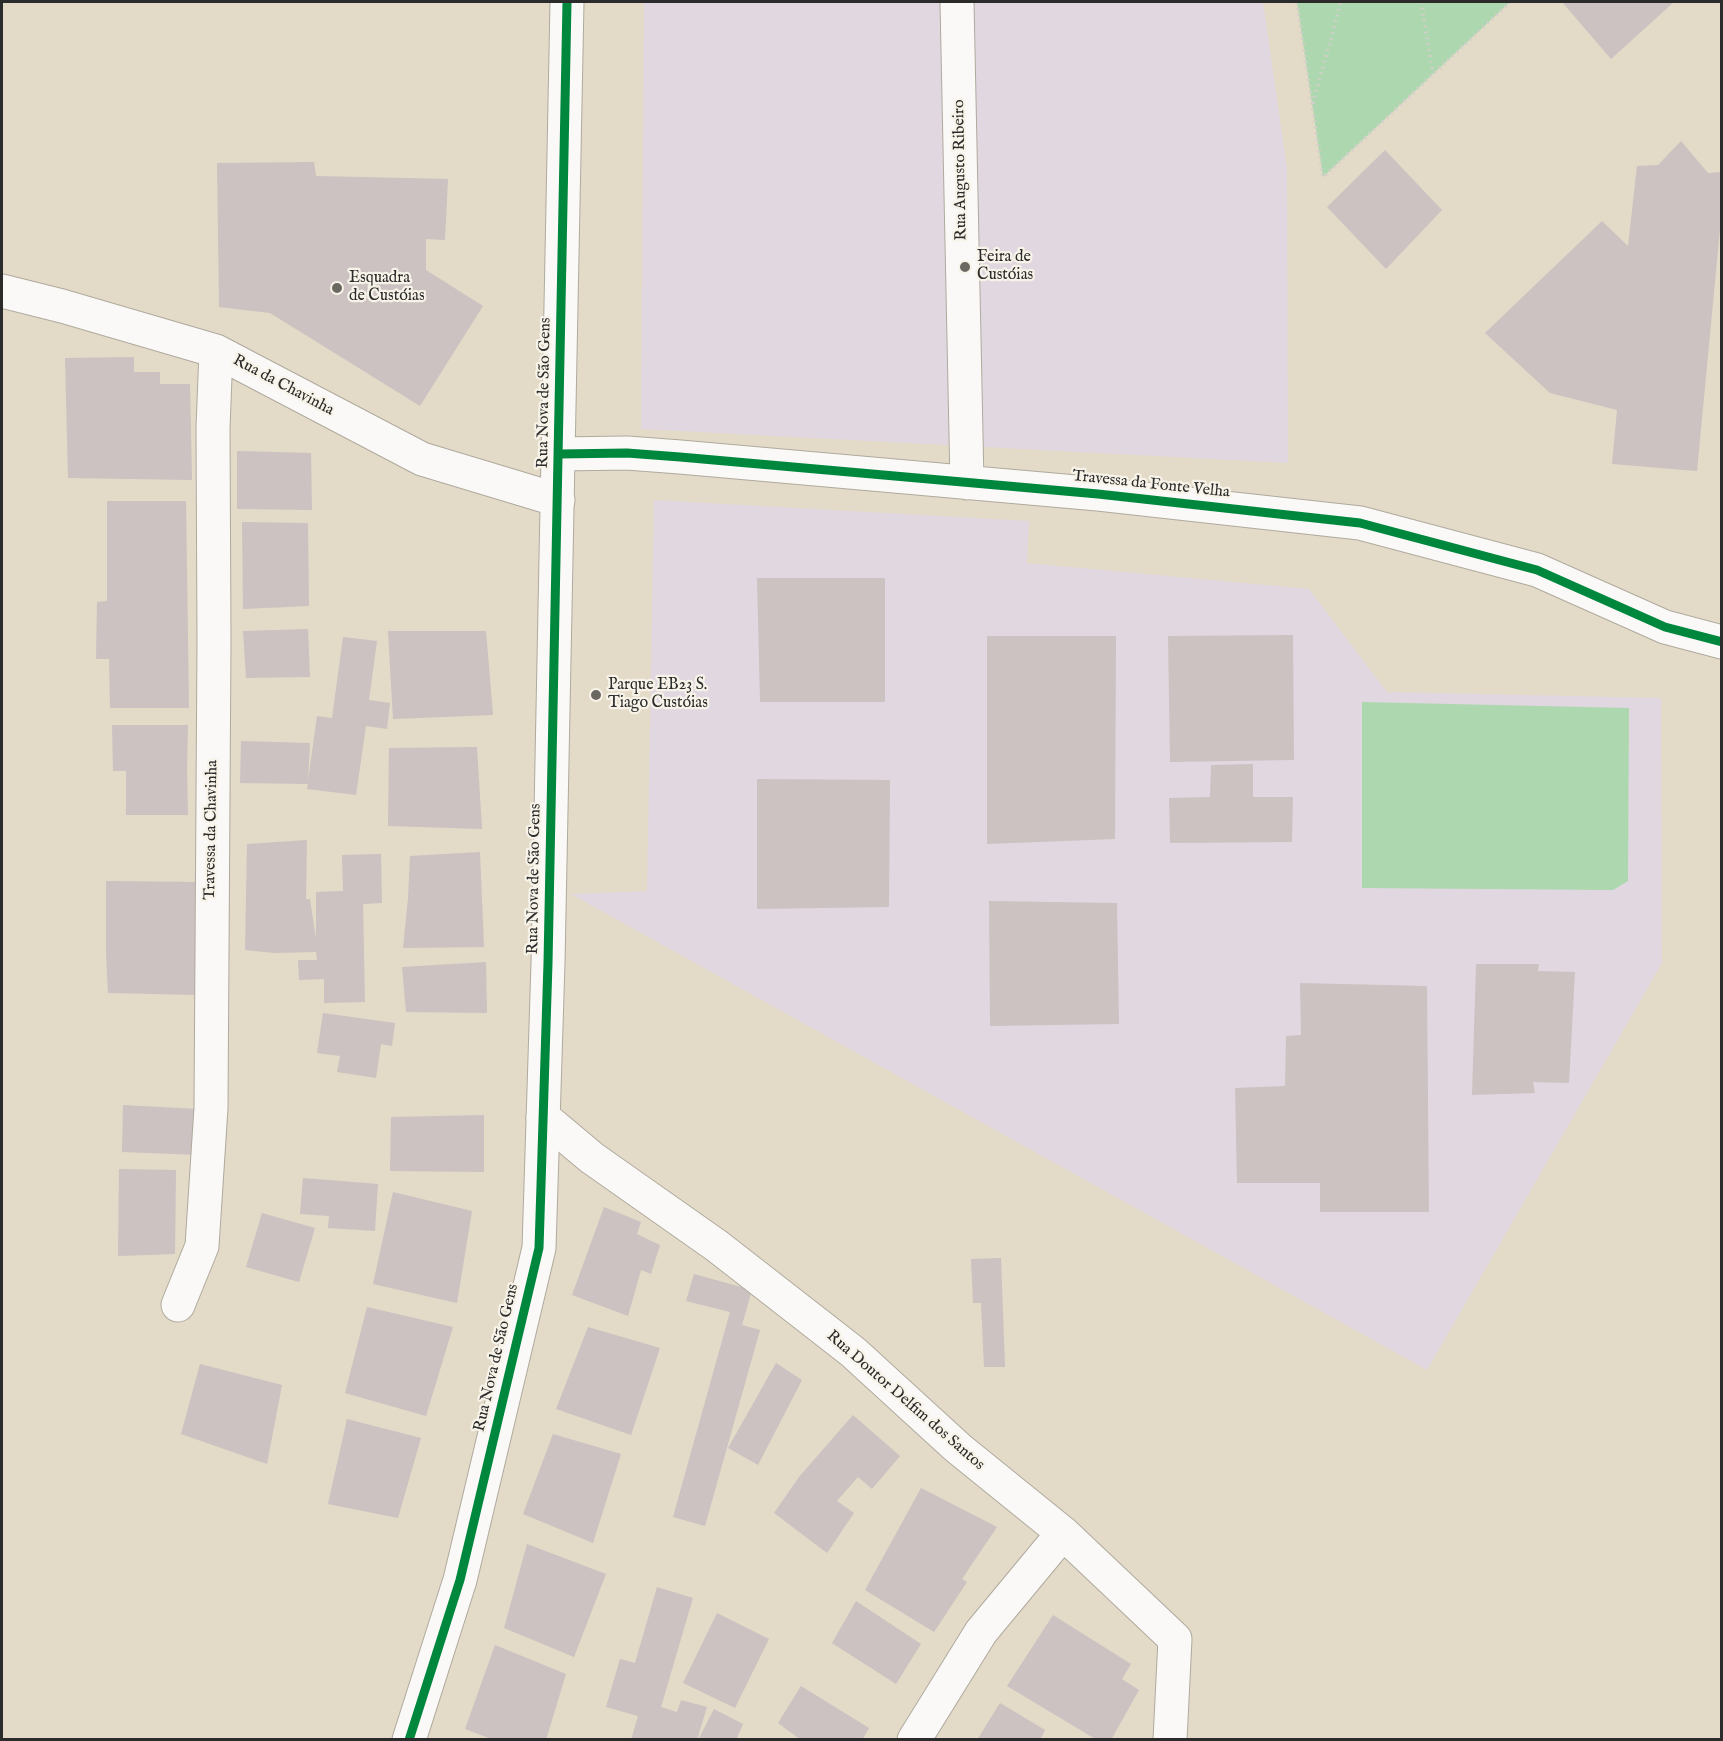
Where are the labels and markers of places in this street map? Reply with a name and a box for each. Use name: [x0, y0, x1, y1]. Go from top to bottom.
place label: Feira de Custóias: [977, 248, 1033, 286]
marker: Feira de Custóias: [958, 260, 972, 274]
place label: Esquadra de Custóias: [349, 269, 425, 307]
marker: Esquadra de Custóias: [330, 281, 344, 295]
place label: Parque EB23 S. Tiago Custóias: [608, 676, 708, 714]
marker: Parque EB23 S. Tiago Custóias: [589, 688, 603, 702]

